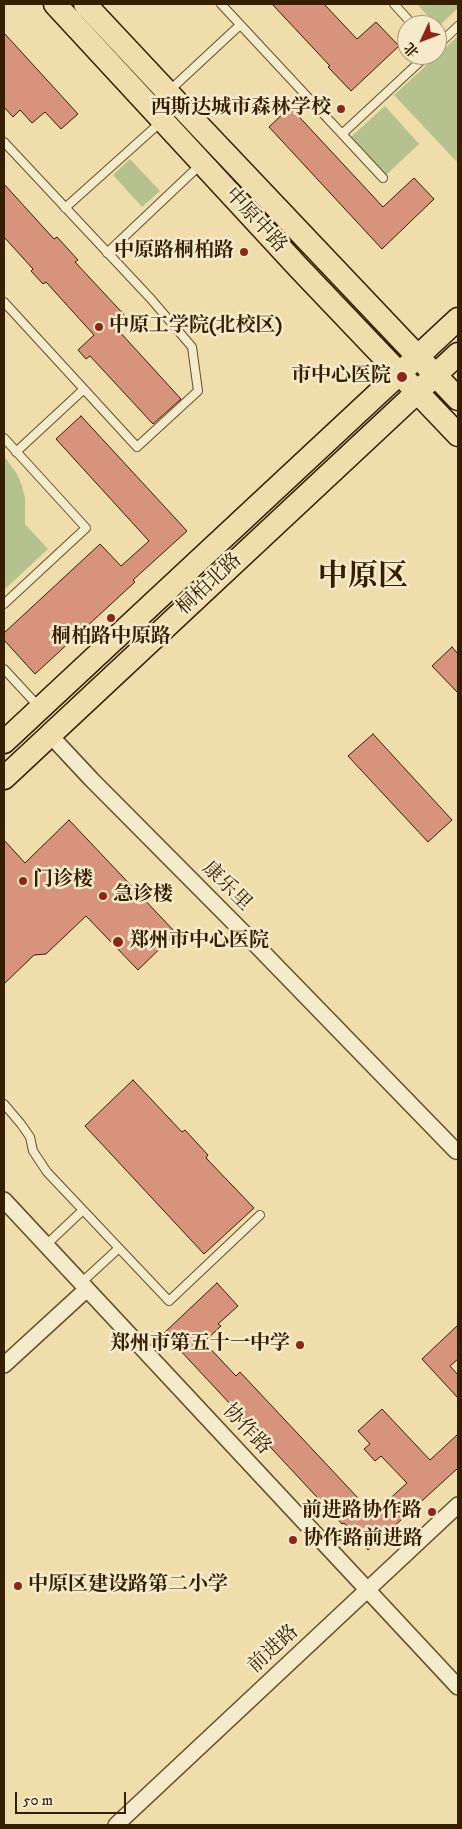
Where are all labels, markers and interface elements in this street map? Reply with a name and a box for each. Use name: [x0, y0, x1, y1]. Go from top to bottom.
north arrow: [397, 15, 447, 65]
text: 北: [400, 38, 423, 61]
place label: 西斯达城市森林学校: [151, 97, 331, 121]
marker: 西斯达城市森林学校: [335, 103, 347, 115]
street label: 中原中路: [219, 184, 291, 258]
place label: 中原路桐柏路: [114, 240, 234, 264]
marker: 中原路桐柏路: [238, 246, 250, 258]
place label: 中原工学院(北校区): [109, 315, 282, 339]
marker: 中原工学院(北校区): [93, 321, 105, 333]
place label: 市中心医院: [291, 365, 391, 389]
marker: 市中心医院: [395, 370, 409, 384]
street label: 桐柏北路: [173, 549, 247, 621]
district label: 中原区: [318, 561, 408, 597]
marker: 桐柏路中原路: [105, 612, 117, 624]
place label: 桐柏路中原路: [51, 626, 171, 650]
street label: 康乐里: [196, 857, 256, 917]
place label: 门诊楼: [33, 869, 93, 893]
marker: 门诊楼: [17, 875, 29, 887]
place label: 急诊楼: [113, 884, 173, 908]
marker: 急诊楼: [97, 890, 109, 902]
place label: 郑州市中心医院: [129, 930, 269, 954]
marker: 郑州市中心医院: [111, 935, 125, 949]
place label: 郑州市第五十一中学: [110, 1333, 290, 1357]
marker: 郑州市第五十一中学: [294, 1339, 306, 1351]
street label: 协作路: [217, 1400, 275, 1460]
place label: 前进路协作路: [302, 1500, 422, 1524]
marker: 前进路协作路: [426, 1506, 438, 1518]
place label: 协作路前进路: [303, 1528, 423, 1552]
marker: 协作路前进路: [287, 1534, 299, 1546]
place label: 中原区建设路第二小学: [28, 1574, 228, 1598]
marker: 中原区建设路第二小学: [12, 1580, 24, 1592]
street label: 前进路: [244, 1621, 304, 1679]
scale bar: [18, 1782, 129, 1814]
text: 50 m: [23, 1791, 53, 1810]

